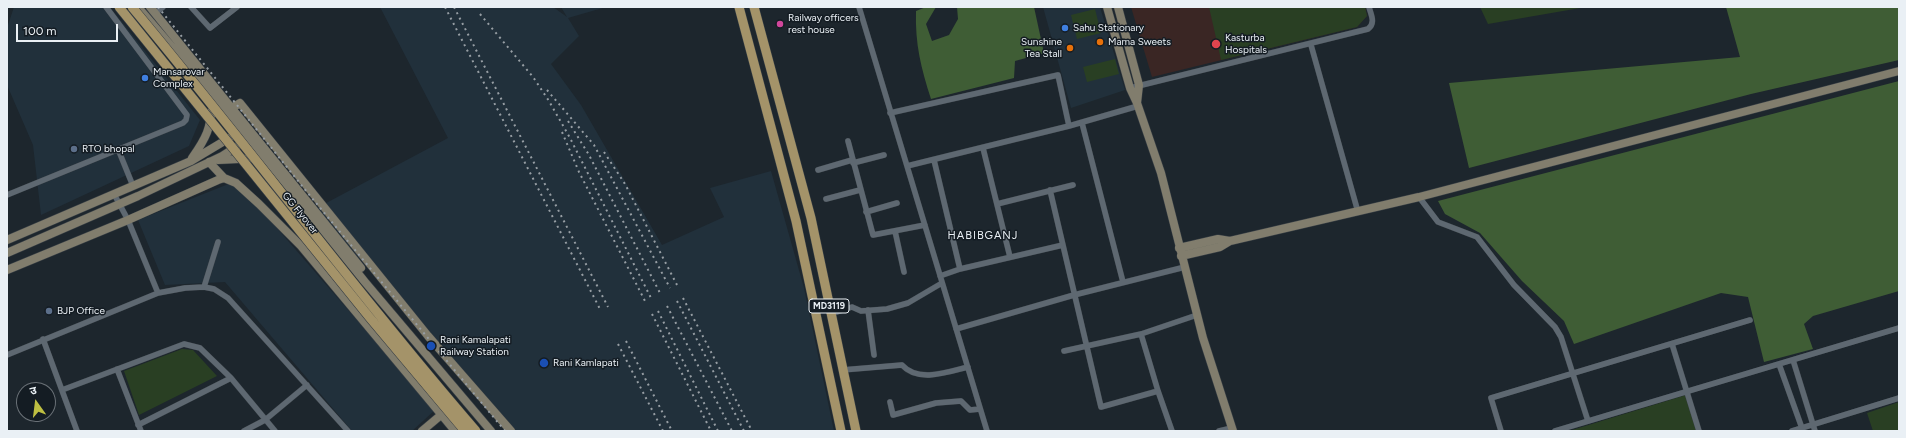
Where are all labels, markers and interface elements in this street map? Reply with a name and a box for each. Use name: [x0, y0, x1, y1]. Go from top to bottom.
place label: Railway officers rest house: [788, 12, 859, 36]
scale bar: [18, 16, 120, 42]
marker: Railway officers rest house: [775, 19, 785, 29]
place label: Sahu Stationary: [1073, 22, 1144, 34]
marker: Sahu Stationary: [1060, 23, 1070, 33]
text: 100 m: [23, 24, 57, 38]
place label: Kasturba Hospitals: [1225, 32, 1267, 56]
place label: Sunshine Tea Stall: [1021, 36, 1062, 60]
place label: Mama Sweets: [1108, 36, 1171, 48]
marker: Mama Sweets: [1095, 37, 1105, 47]
marker: Kasturba Hospitals: [1210, 38, 1222, 50]
marker: Sunshine Tea Stall: [1065, 43, 1075, 53]
place label: Mansarovar Complex: [153, 66, 205, 90]
marker: Mansarovar Complex: [140, 73, 150, 83]
place label: RTO bhopal: [82, 143, 134, 155]
marker: RTO bhopal: [69, 144, 79, 154]
street label: GG Flyover: [280, 190, 320, 236]
district label: HABIBGANJ: [947, 229, 1019, 243]
road number: MD3119: [809, 299, 849, 313]
place label: BJP Office: [57, 305, 105, 317]
marker: BJP Office: [44, 306, 54, 316]
place label: Rani Kamalapati Railway Station: [440, 334, 511, 358]
marker: Rani Kamalapati Railway Station: [425, 340, 437, 352]
marker: Rani Kamlapati: [538, 357, 550, 369]
place label: Rani Kamlapati: [553, 357, 619, 369]
north arrow: [16, 382, 56, 422]
text: उ: [29, 384, 38, 398]

